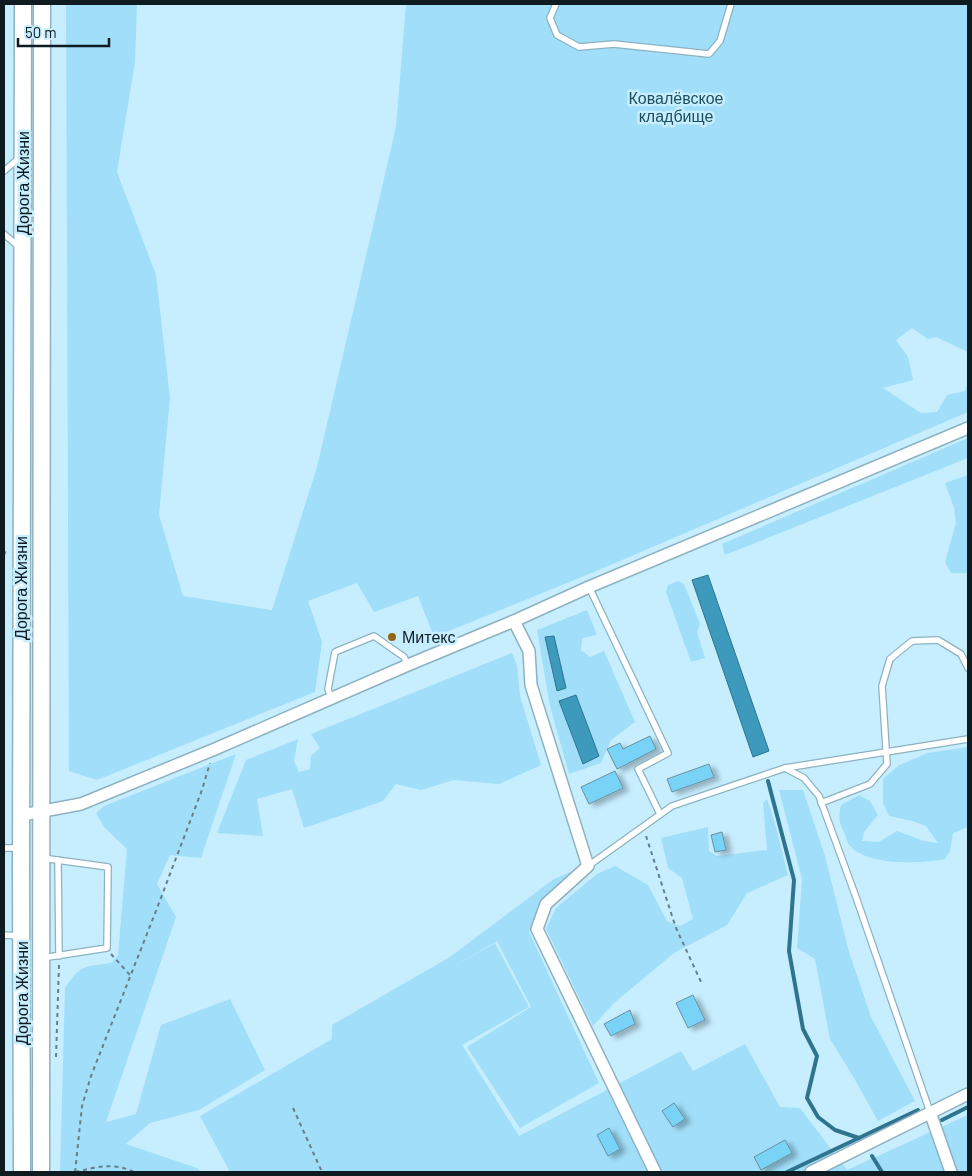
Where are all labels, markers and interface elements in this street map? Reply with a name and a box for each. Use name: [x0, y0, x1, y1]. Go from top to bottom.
scale bar: [18, 15, 109, 47]
text: 50 m: [25, 23, 57, 41]
park label: Ковалёвское кладбище: [629, 88, 724, 125]
street label: Дорога Жизни: [13, 131, 32, 235]
street label: Дорога Жизни: [11, 536, 30, 640]
place label: Митекс: [402, 627, 456, 646]
marker: Митекс: [386, 631, 398, 643]
street label: Дорога Жизни: [12, 941, 31, 1045]

